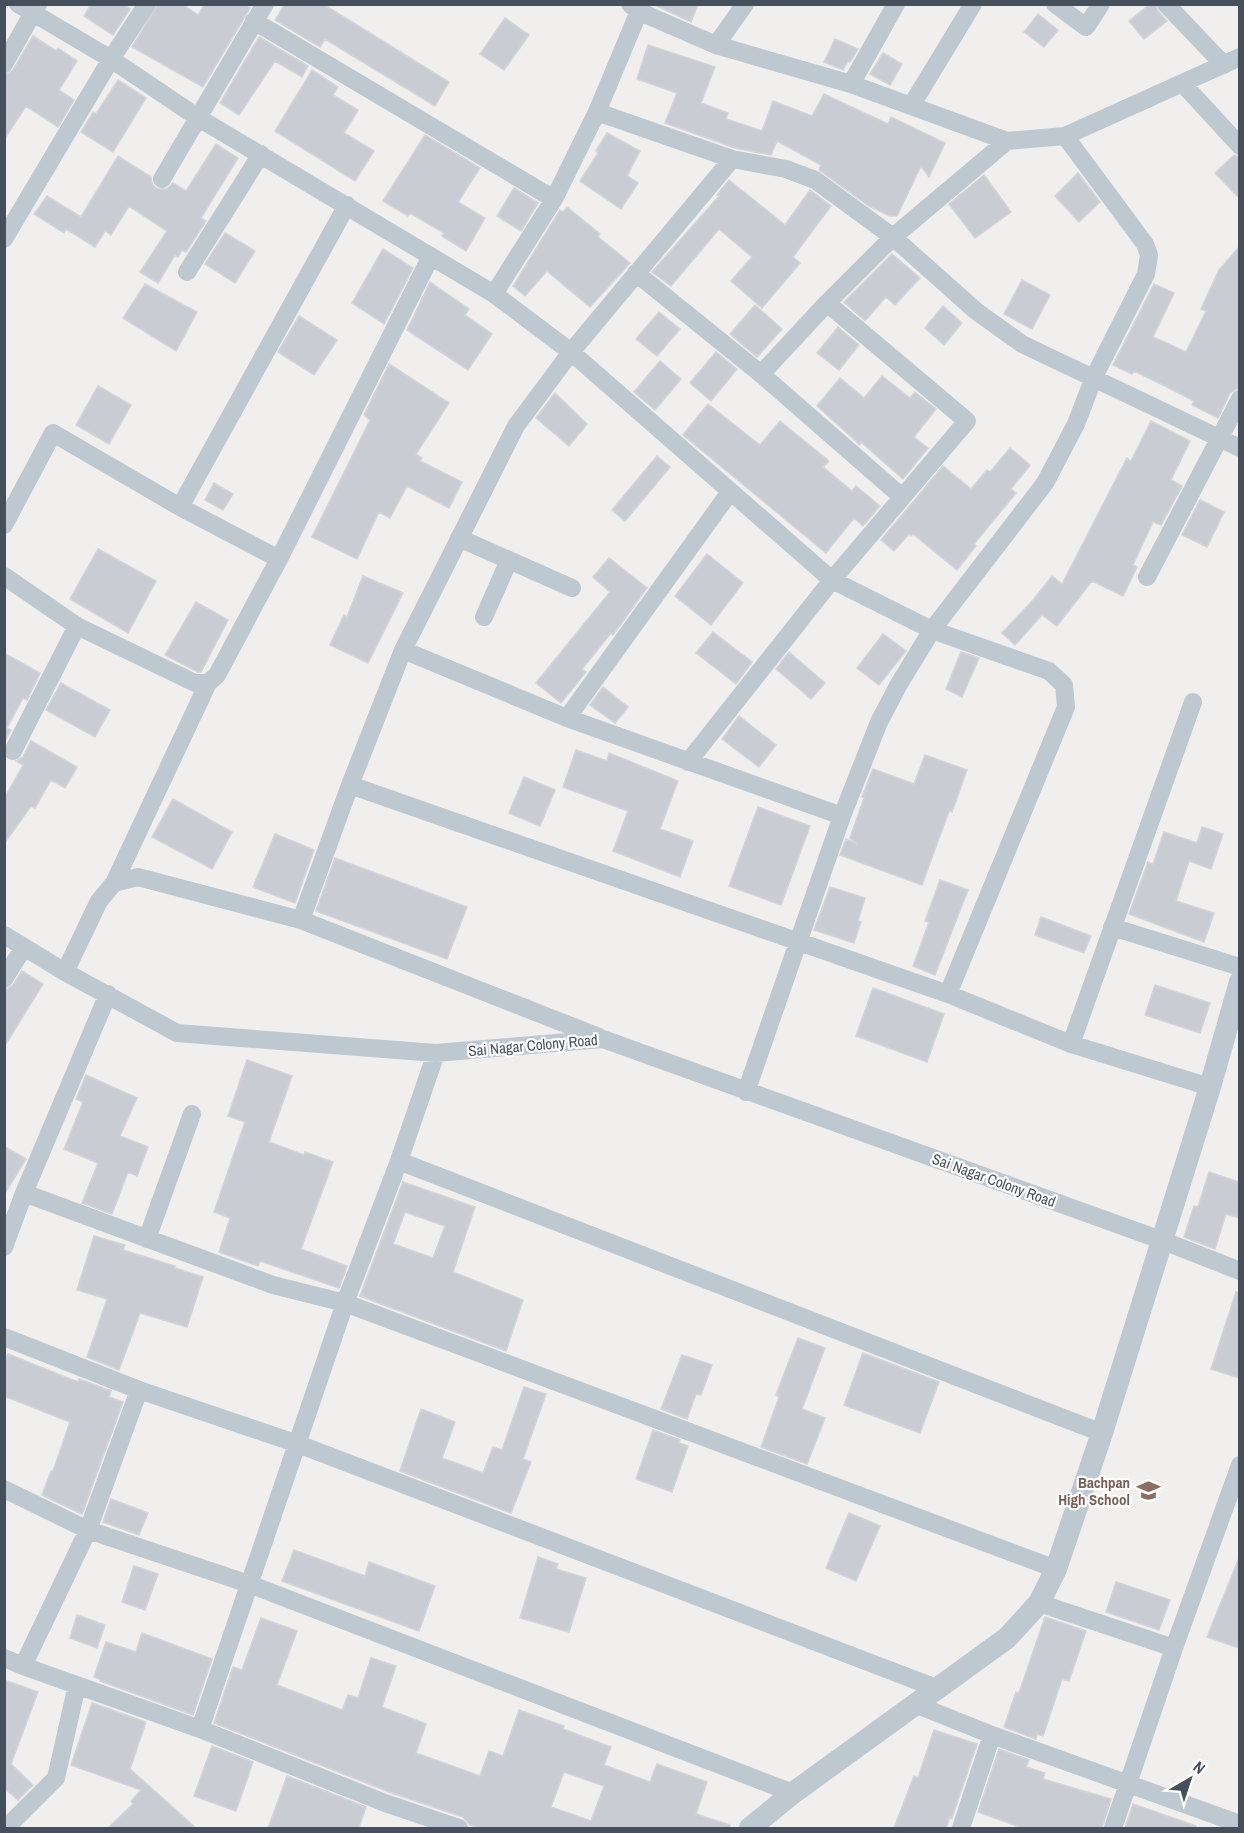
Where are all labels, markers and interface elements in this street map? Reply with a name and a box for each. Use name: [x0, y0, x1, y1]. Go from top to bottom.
street label: Sai Nagar Colony Road: [467, 1029, 599, 1061]
street label: Sai Nagar Colony Road: [929, 1148, 1059, 1212]
place label: Bachpan High School: [1058, 1472, 1130, 1510]
school or university icon: Bachpan High School: [1135, 1478, 1161, 1504]
north arrow: [1160, 1749, 1220, 1809]
text: N: [1189, 1756, 1210, 1779]

